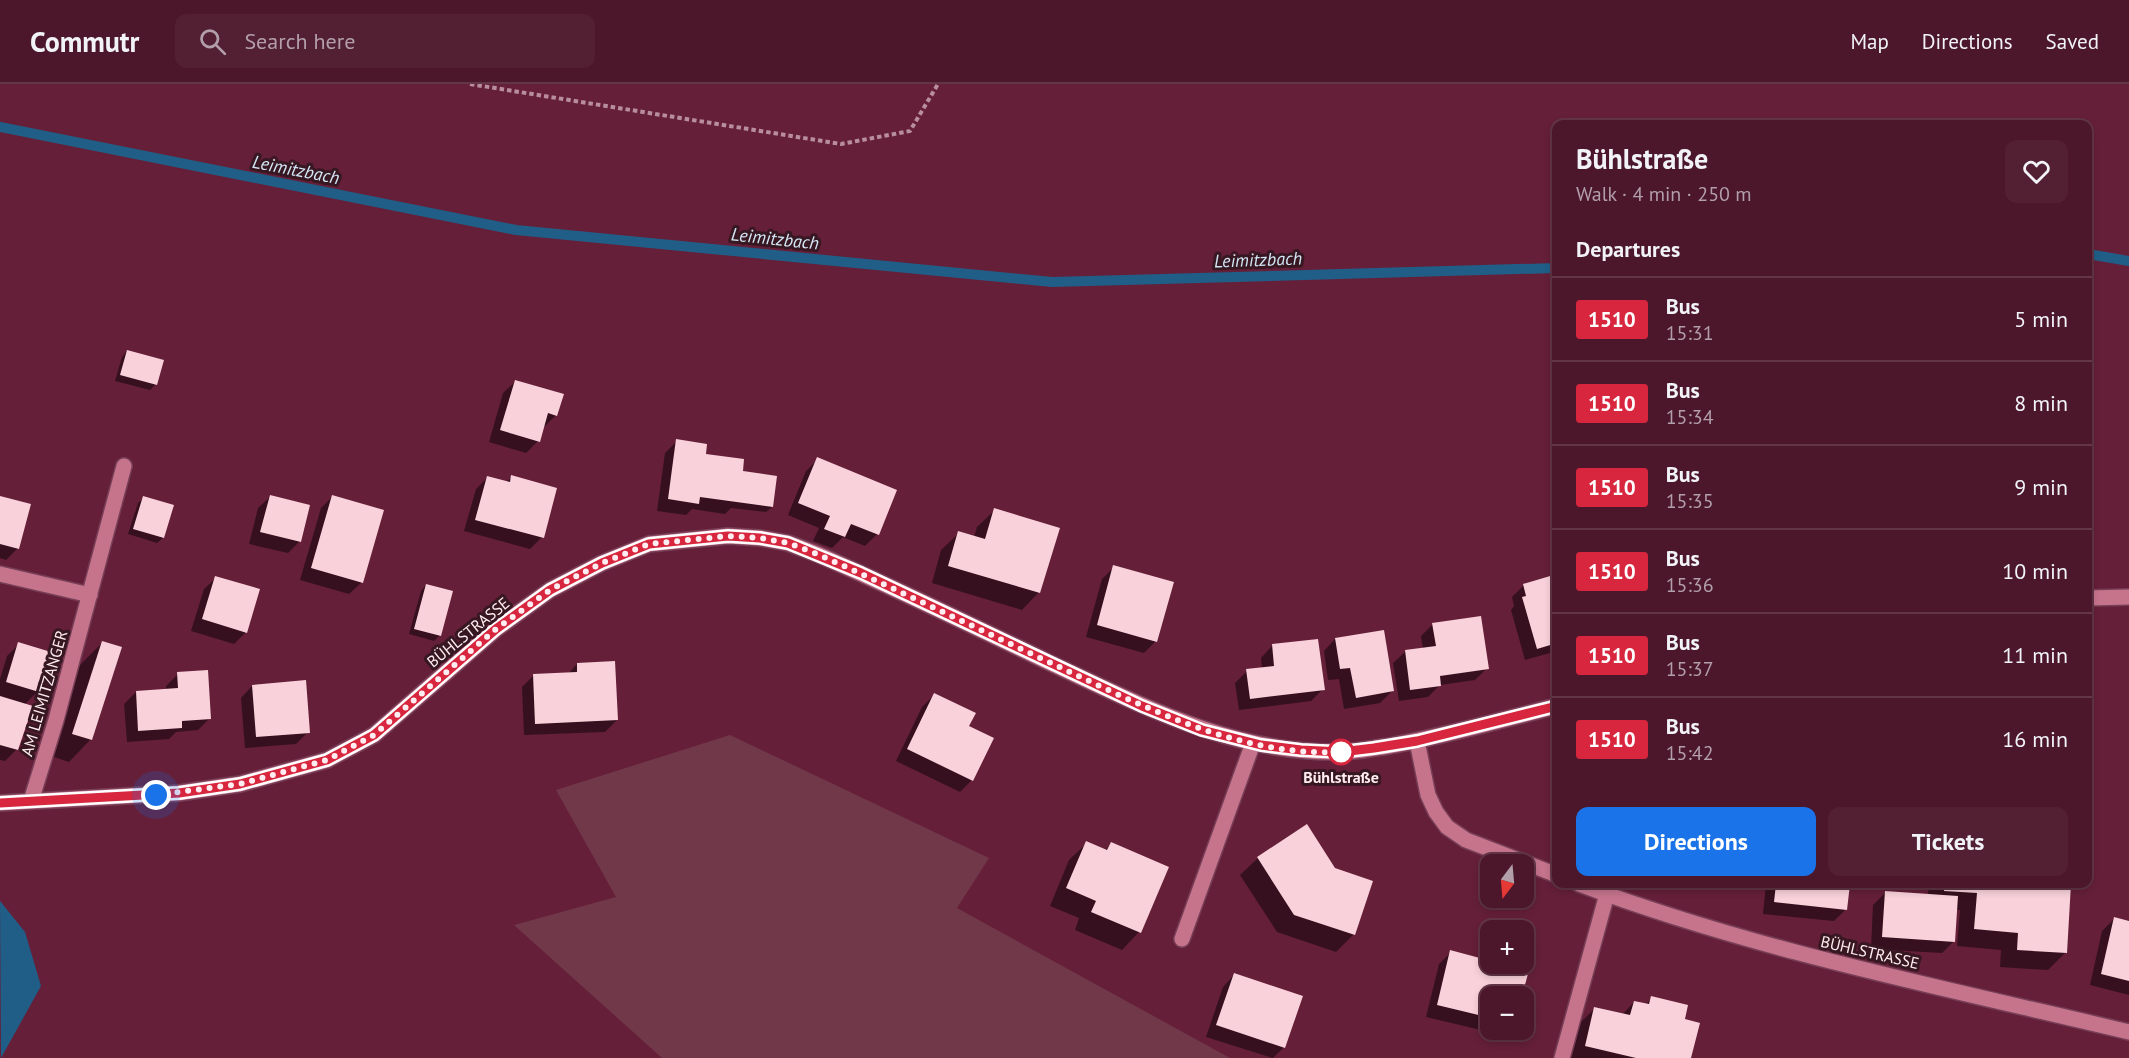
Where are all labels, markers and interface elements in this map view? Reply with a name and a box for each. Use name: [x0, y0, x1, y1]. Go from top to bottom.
search box: [175, 14, 595, 68]
text: Commutr: [30, 23, 139, 60]
icon: search: [196, 25, 229, 58]
text: Search here: [244, 27, 355, 55]
text: Map: [1850, 28, 1889, 55]
text: Directions: [1922, 28, 2013, 55]
text: Saved: [2046, 28, 2099, 55]
text: Bühlstraße: [1576, 140, 1708, 177]
button: heart: [2005, 140, 2068, 203]
water label: Leimitzbach: [251, 150, 342, 189]
text: Walk · 4 min · 250 m: [1576, 181, 1752, 207]
water label: Leimitzbach: [730, 222, 820, 255]
text: Departures: [1576, 235, 1680, 263]
water label: Leimitzbach: [1213, 246, 1302, 273]
text: Bus: [1666, 292, 1700, 320]
text: 5 min: [2014, 305, 2068, 333]
text: 1510: [1588, 306, 1636, 333]
text: 15:31: [1666, 320, 1714, 346]
text: Bus: [1666, 376, 1700, 404]
text: 8 min: [2014, 389, 2068, 417]
text: 1510: [1588, 390, 1636, 417]
text: 15:34: [1666, 404, 1714, 430]
text: Bus: [1666, 460, 1700, 488]
text: 9 min: [2014, 473, 2068, 501]
text: 1510: [1588, 474, 1636, 501]
text: 15:35: [1666, 488, 1714, 514]
text: Bus: [1666, 544, 1700, 572]
text: 10 min: [2002, 557, 2068, 585]
text: 1510: [1588, 558, 1636, 585]
text: 15:36: [1666, 572, 1714, 598]
street label: BÜHLSTRASSE: [423, 593, 513, 671]
street label: AM LEIMITZANGER: [16, 628, 72, 758]
text: Bus: [1666, 628, 1700, 656]
text: 11 min: [2002, 641, 2068, 669]
text: 1510: [1588, 642, 1636, 669]
text: 15:37: [1666, 656, 1714, 682]
text: Bus: [1666, 712, 1700, 740]
text: 16 min: [2002, 725, 2068, 753]
text: 1510: [1588, 726, 1636, 753]
marker: Bühlstraße: [1328, 739, 1354, 765]
text: 15:42: [1666, 740, 1714, 766]
place label: Bühlstraße: [1303, 767, 1379, 787]
your location: [141, 780, 171, 810]
button: Directions: [1576, 807, 1816, 876]
button: Tickets: [1828, 807, 2068, 876]
north arrow: [1480, 854, 1534, 908]
map controls: [1480, 854, 1534, 1040]
button: +: [1480, 920, 1534, 974]
street label: BÜHLSTRASSE: [1819, 931, 1921, 973]
button: −: [1480, 986, 1534, 1040]

